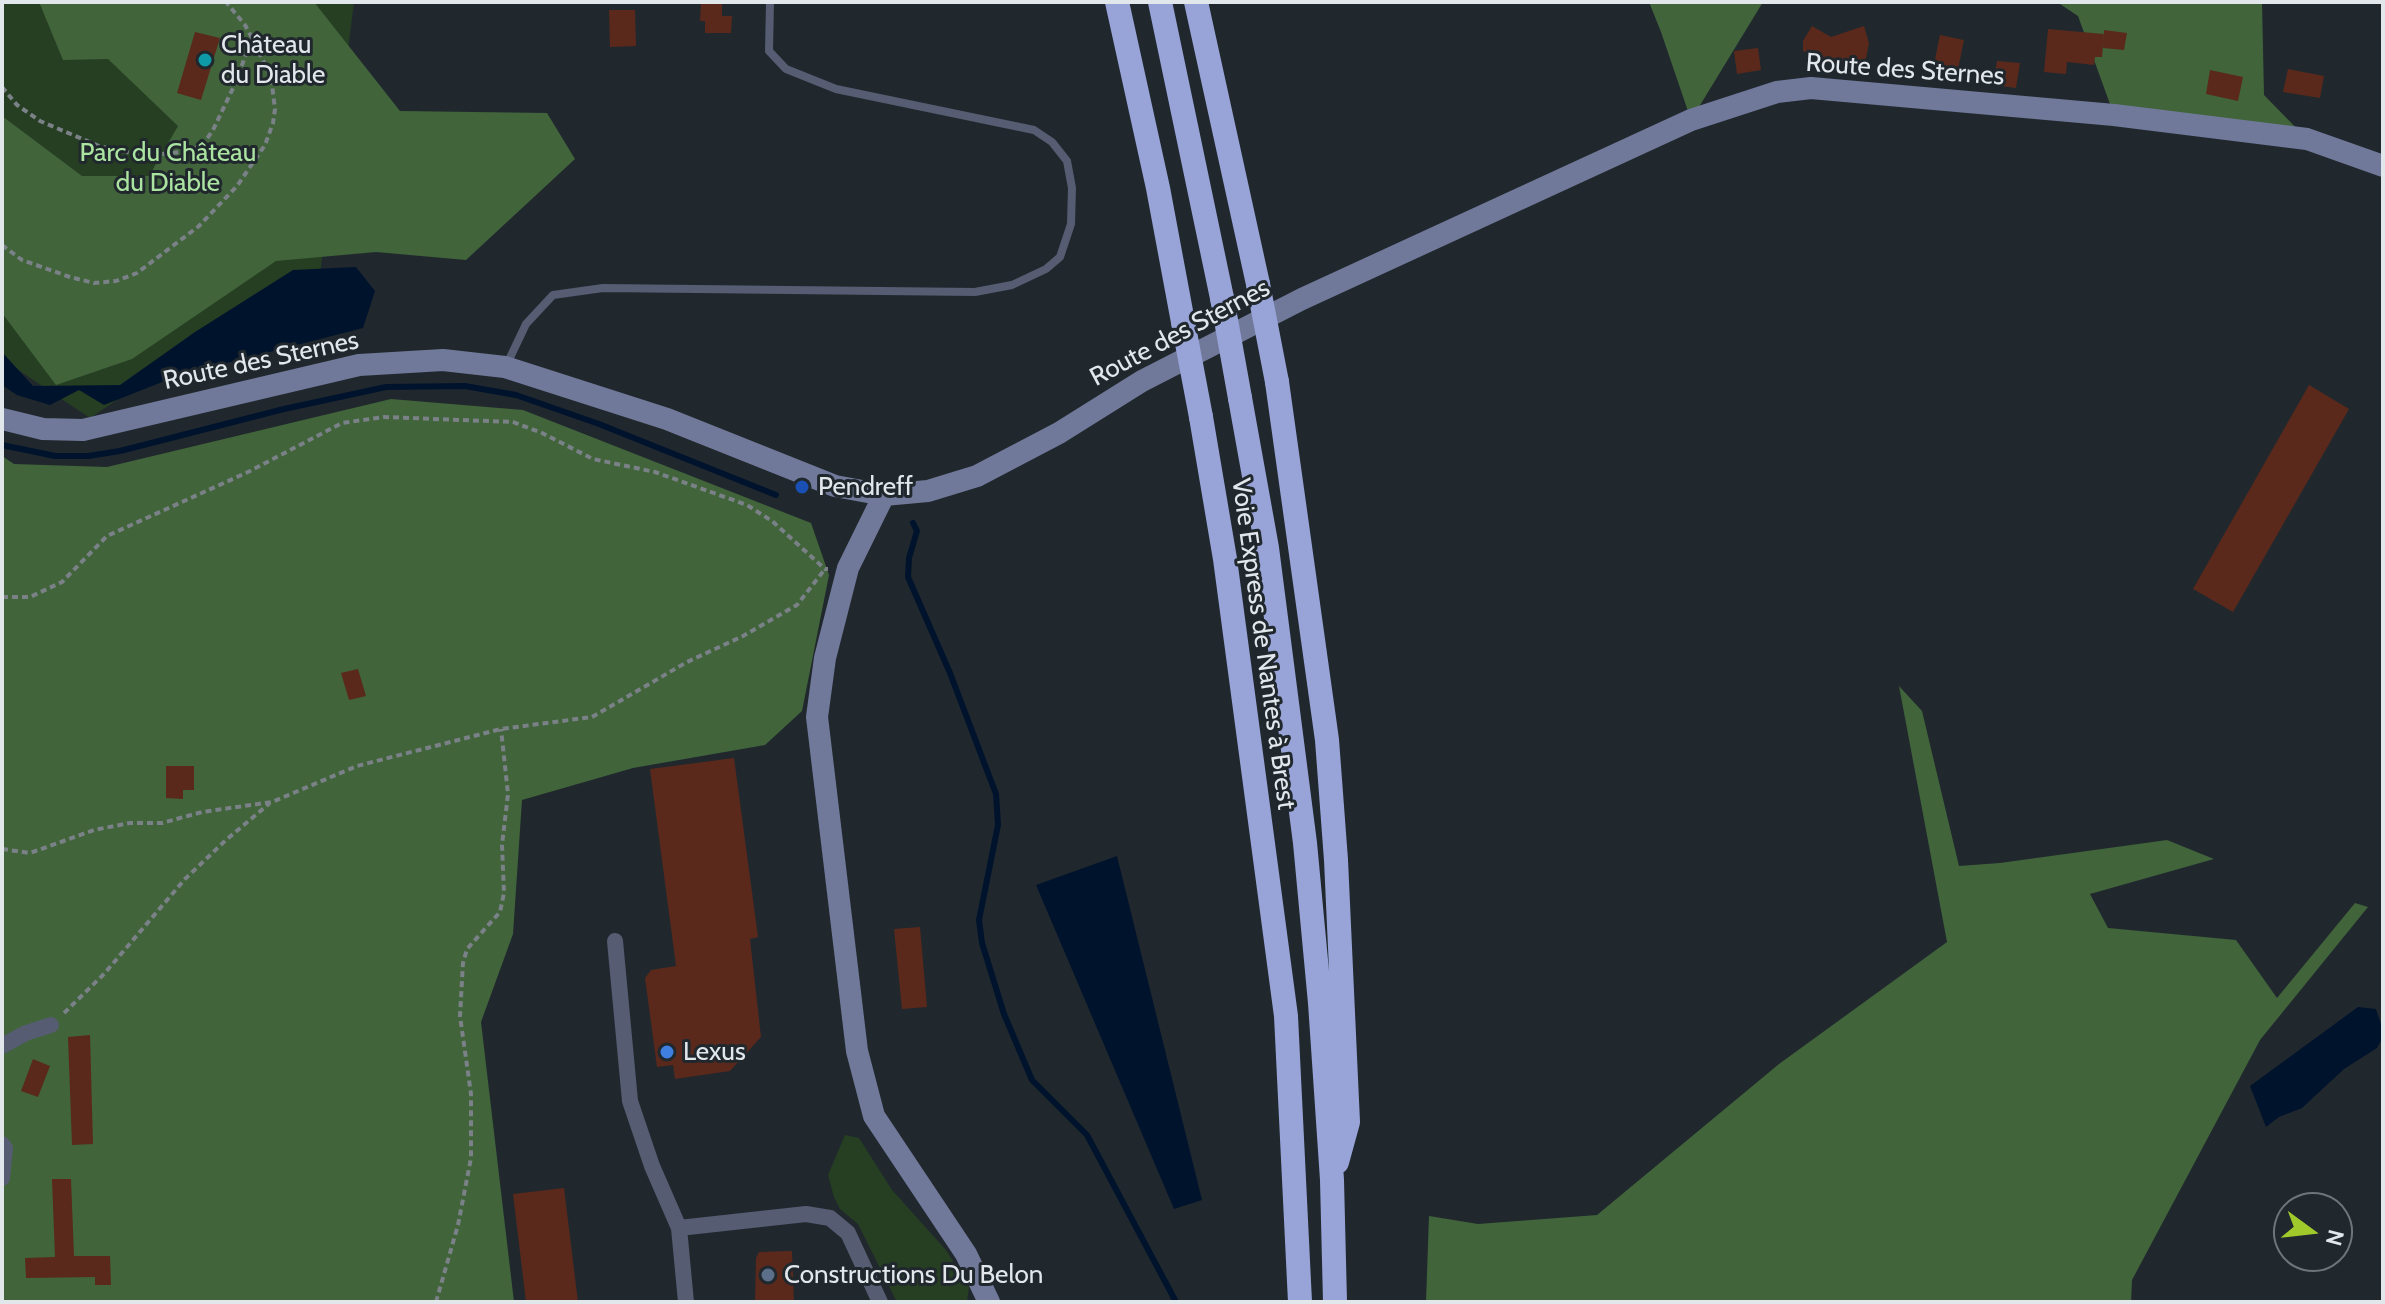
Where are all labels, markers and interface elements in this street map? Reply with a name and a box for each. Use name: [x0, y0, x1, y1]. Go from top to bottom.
place label: Château du Diable: [221, 29, 325, 90]
street label: Route des Sternes: [1805, 48, 2005, 92]
marker: Château du Diable: [196, 51, 214, 69]
park label: Parc du Château du Diable: [80, 137, 256, 198]
street label: Route des Sternes: [1085, 273, 1275, 393]
street label: Route des Sternes: [160, 325, 362, 397]
place label: Pendreff: [818, 471, 913, 503]
street label: Voie Express de Nantes à Brest: [1224, 476, 1302, 812]
marker: Pendreff: [793, 478, 811, 496]
place label: Lexus: [683, 1036, 746, 1068]
marker: Lexus: [658, 1043, 676, 1061]
north arrow: [2273, 1192, 2353, 1272]
text: N: [2320, 1227, 2350, 1249]
place label: Constructions Du Belon: [784, 1259, 1043, 1291]
marker: Constructions Du Belon: [759, 1266, 777, 1284]

